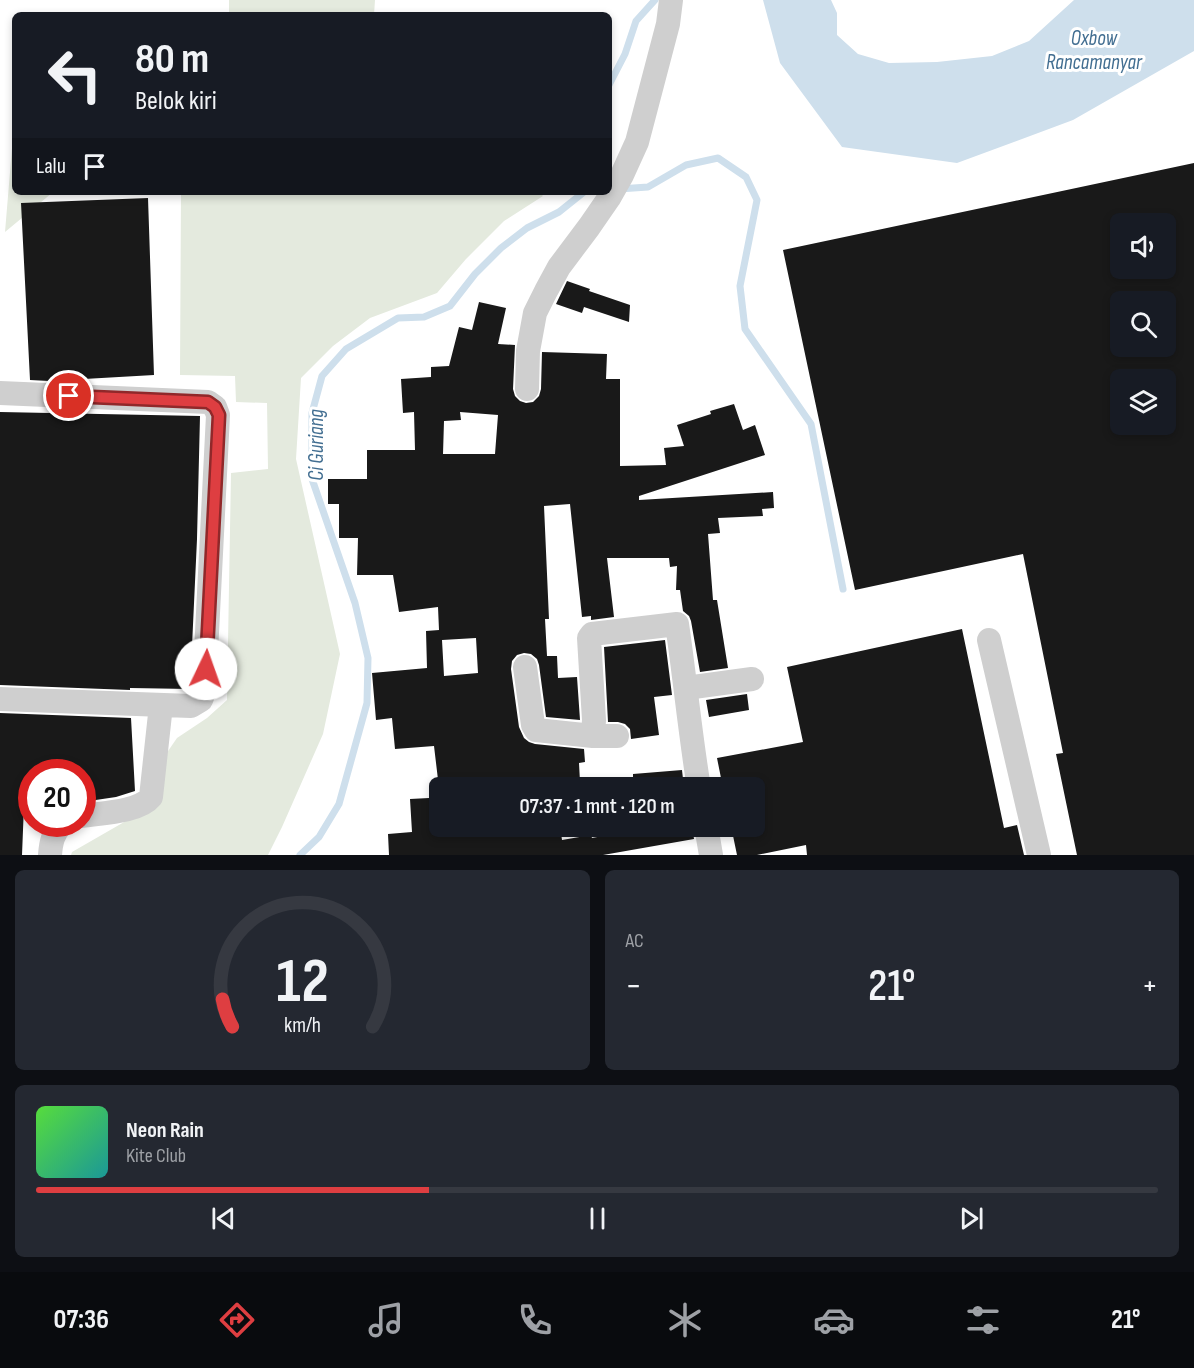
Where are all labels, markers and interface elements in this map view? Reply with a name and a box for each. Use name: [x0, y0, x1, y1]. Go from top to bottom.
water label: Oxbow Rancamanyar: [1046, 26, 1143, 75]
text: 80 m: [135, 34, 209, 85]
icon: left: [36, 36, 114, 114]
text: Belok kiri: [135, 85, 217, 117]
icon: arrive: [78, 150, 111, 183]
text: Lalu: [36, 153, 66, 180]
map controls: [1110, 213, 1176, 435]
button: sound: [1110, 213, 1176, 279]
button: search: [1110, 291, 1176, 357]
button: layers: [1110, 369, 1176, 435]
pin: [43, 370, 94, 421]
icon: arrive: [52, 379, 85, 412]
water label: Ci Guriang: [304, 409, 329, 481]
position arrow: [174, 637, 238, 701]
speed limit sign: 20: [18, 759, 96, 837]
text: 07:37 · 1 mnt · 120 m: [519, 793, 675, 820]
text: AC: [626, 929, 644, 953]
text: 12: [276, 945, 328, 1020]
text: 21°: [868, 959, 916, 1014]
text: −: [626, 966, 642, 1006]
text: +: [1142, 966, 1158, 1006]
text: km/h: [284, 1013, 321, 1038]
text: Neon Rain: [126, 1117, 204, 1144]
text: Kite Club: [126, 1144, 186, 1168]
icon: previous: [207, 1202, 240, 1235]
icon: pause: [581, 1202, 614, 1235]
icon: next: [955, 1202, 988, 1235]
icon: directions: [216, 1299, 258, 1341]
icon: music: [365, 1299, 407, 1341]
icon: phone: [514, 1299, 556, 1341]
icon: climate: [664, 1299, 706, 1341]
icon: car: [813, 1299, 855, 1341]
icon: filters: [962, 1299, 1004, 1341]
text: 07:36: [54, 1304, 109, 1336]
text: 21°: [1111, 1304, 1140, 1336]

